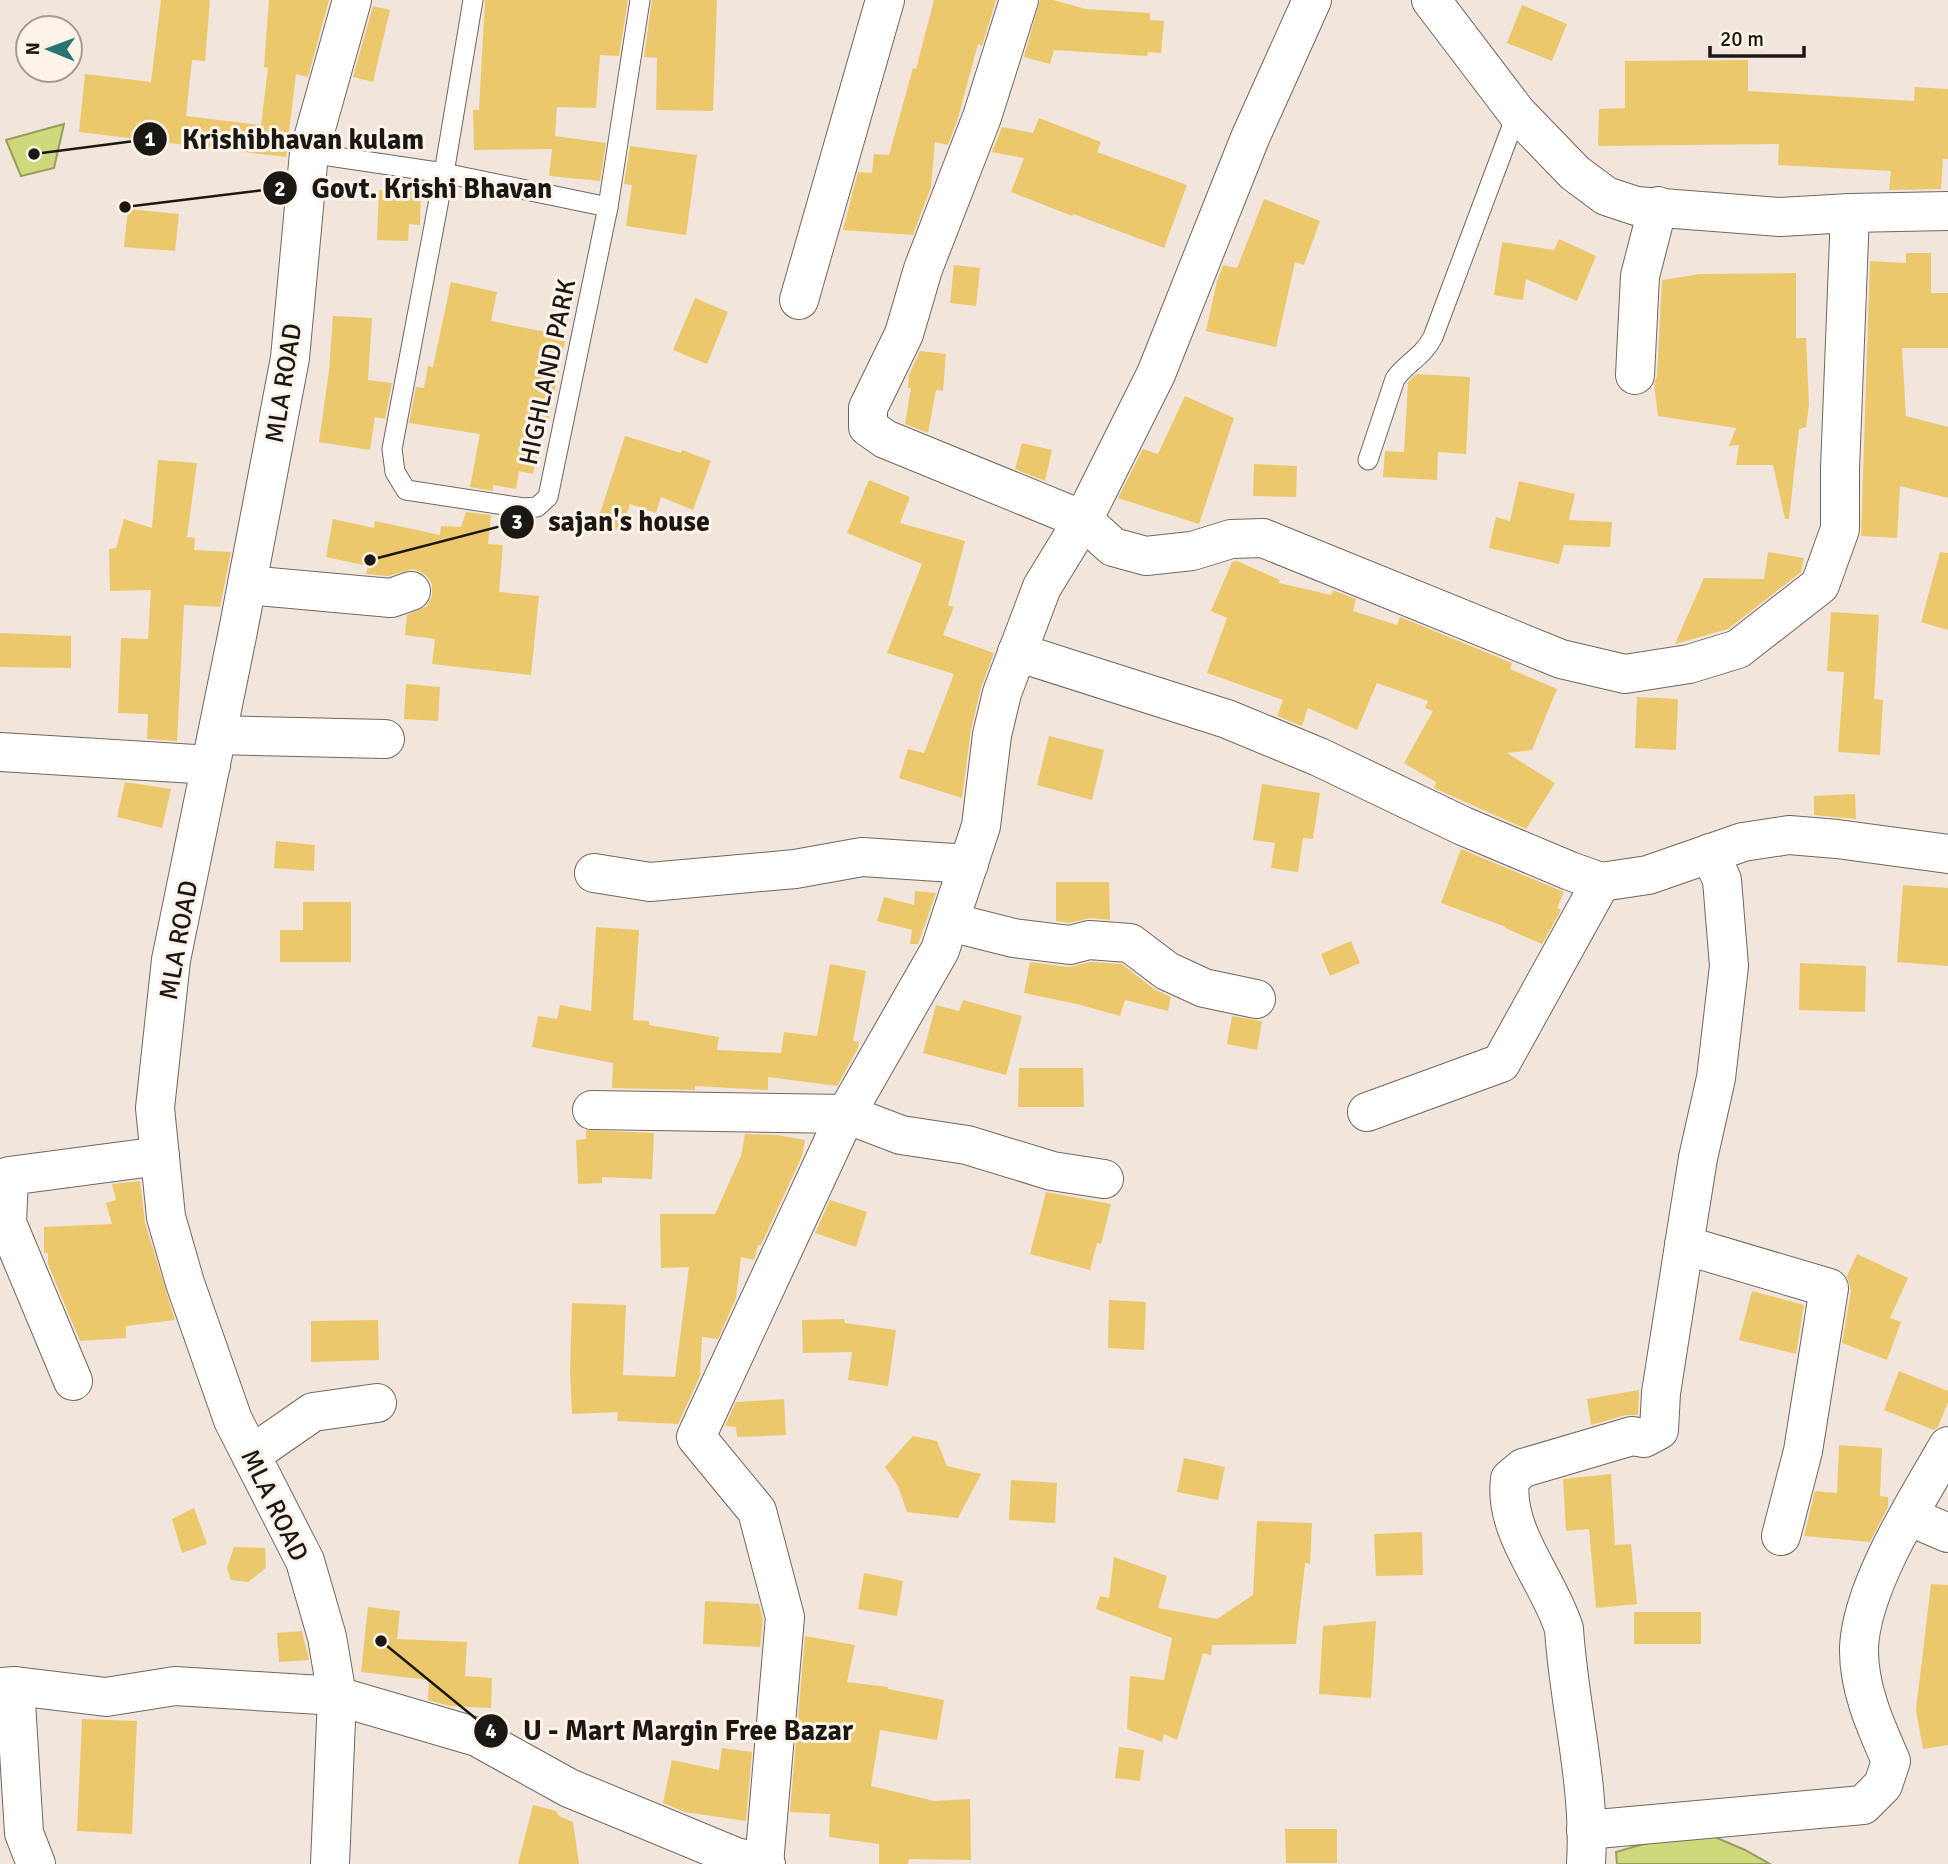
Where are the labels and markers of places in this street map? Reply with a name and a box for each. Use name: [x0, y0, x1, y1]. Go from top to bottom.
callout: Krishibhavan kulam: [133, 115, 438, 164]
callout: Govt. Krishi Bhavan: [263, 164, 567, 213]
callout: sajan's house: [499, 497, 724, 546]
callout: U - Mart Margin Free Bazar: [474, 1706, 867, 1755]

